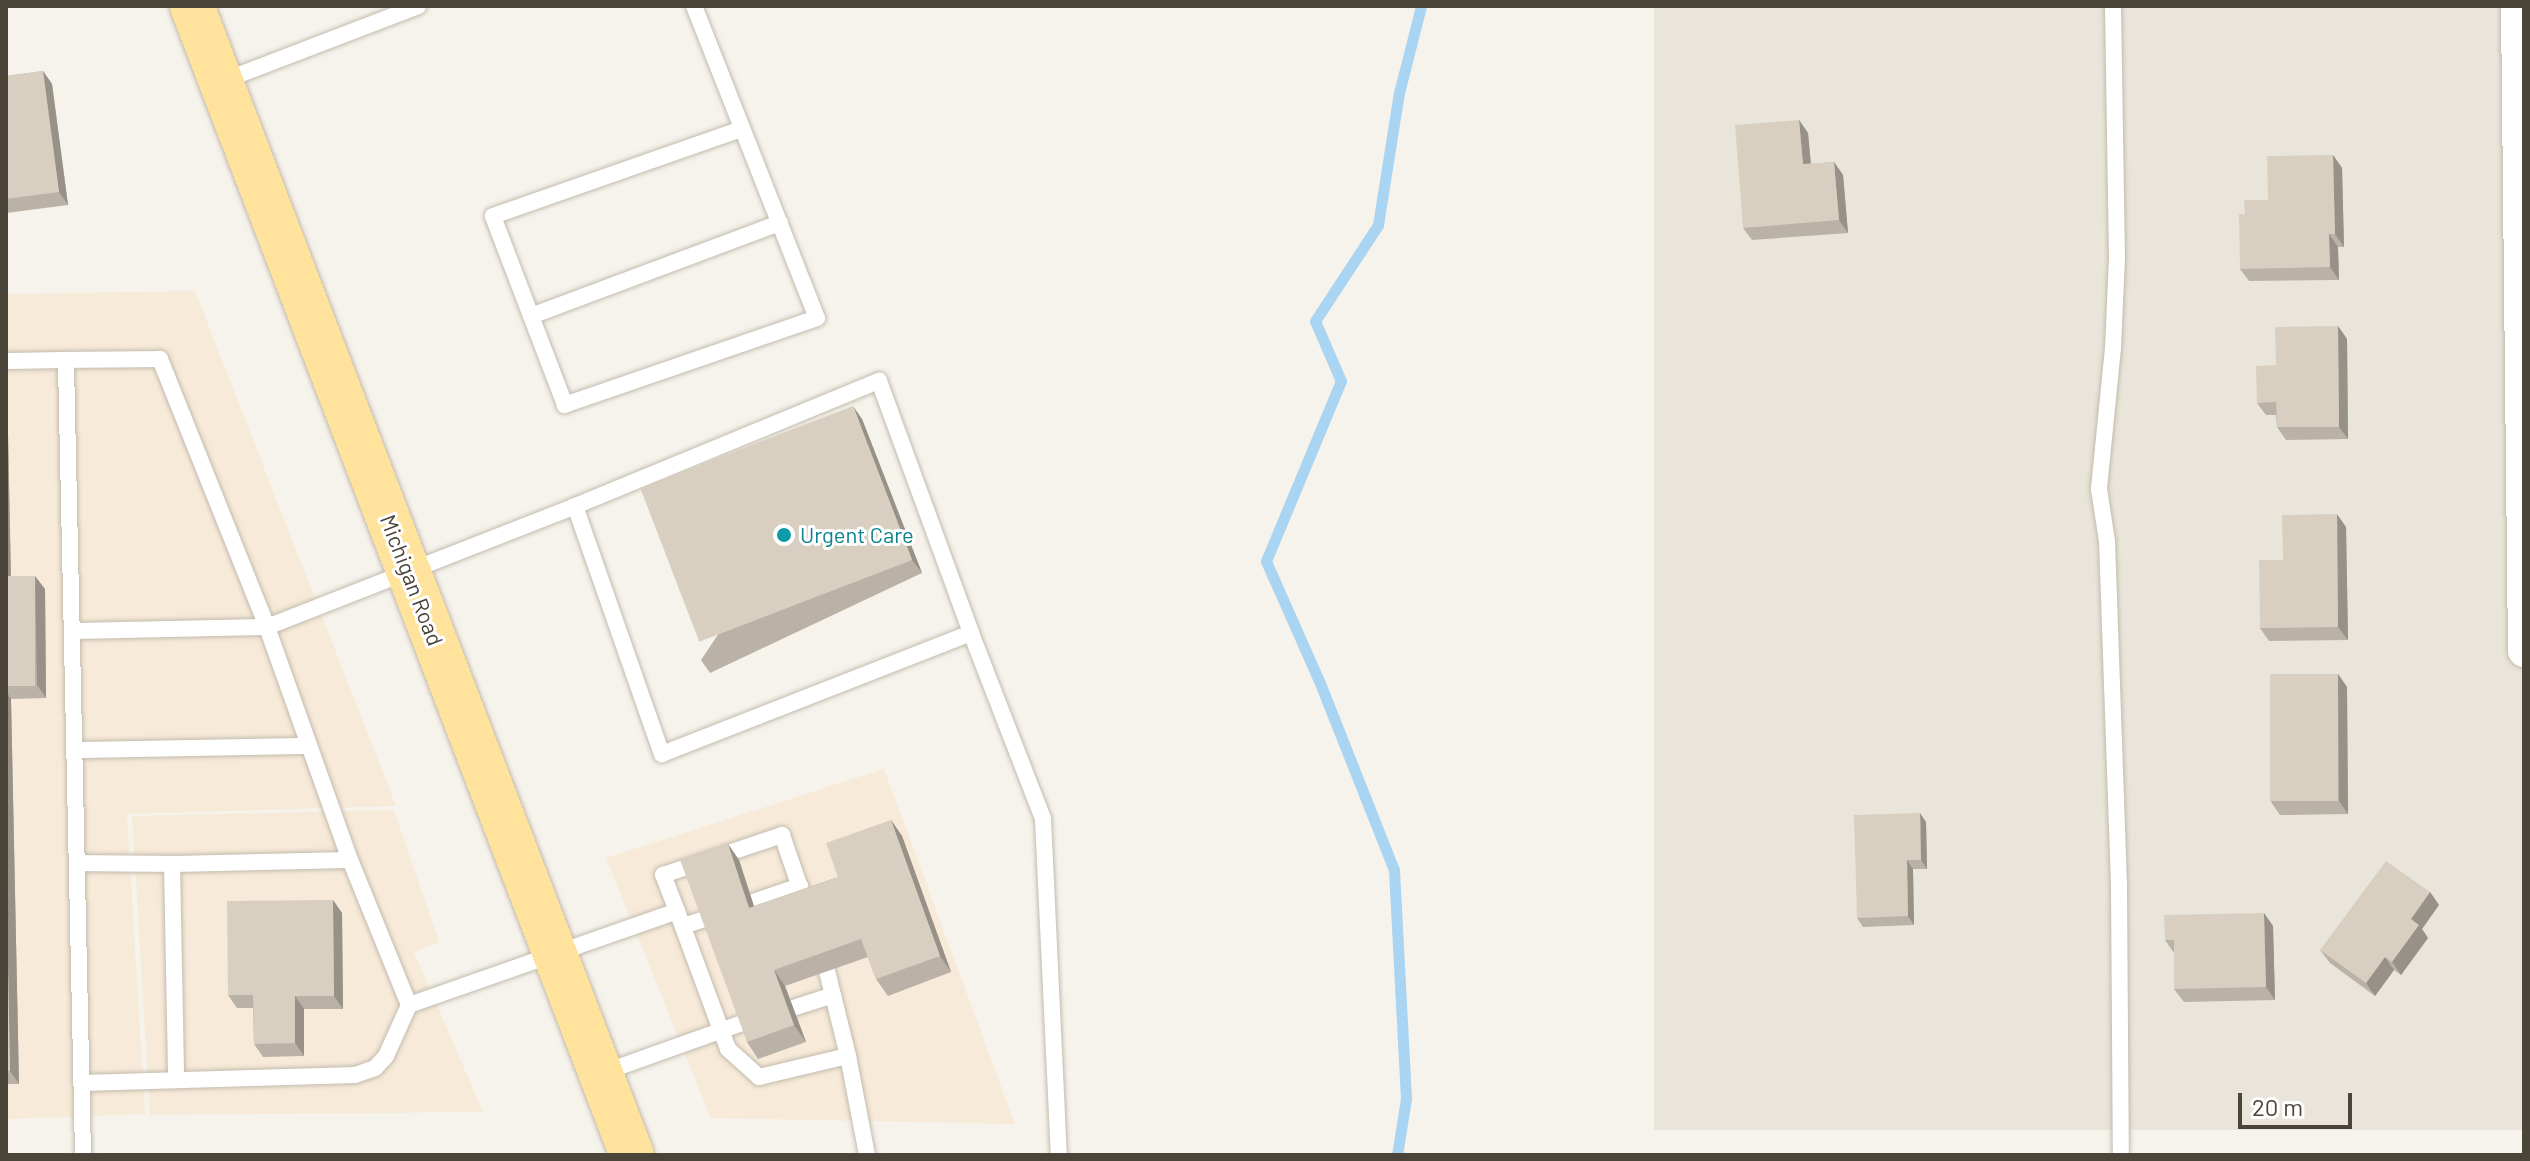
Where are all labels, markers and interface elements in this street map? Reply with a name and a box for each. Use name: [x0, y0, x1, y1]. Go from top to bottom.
street label: Michigan Road: [375, 511, 449, 649]
place label: Urgent Care: [800, 522, 914, 548]
marker: Urgent Care: [775, 526, 793, 544]
scale bar: [2242, 1077, 2356, 1127]
text: 20 m: [2252, 1092, 2303, 1121]

